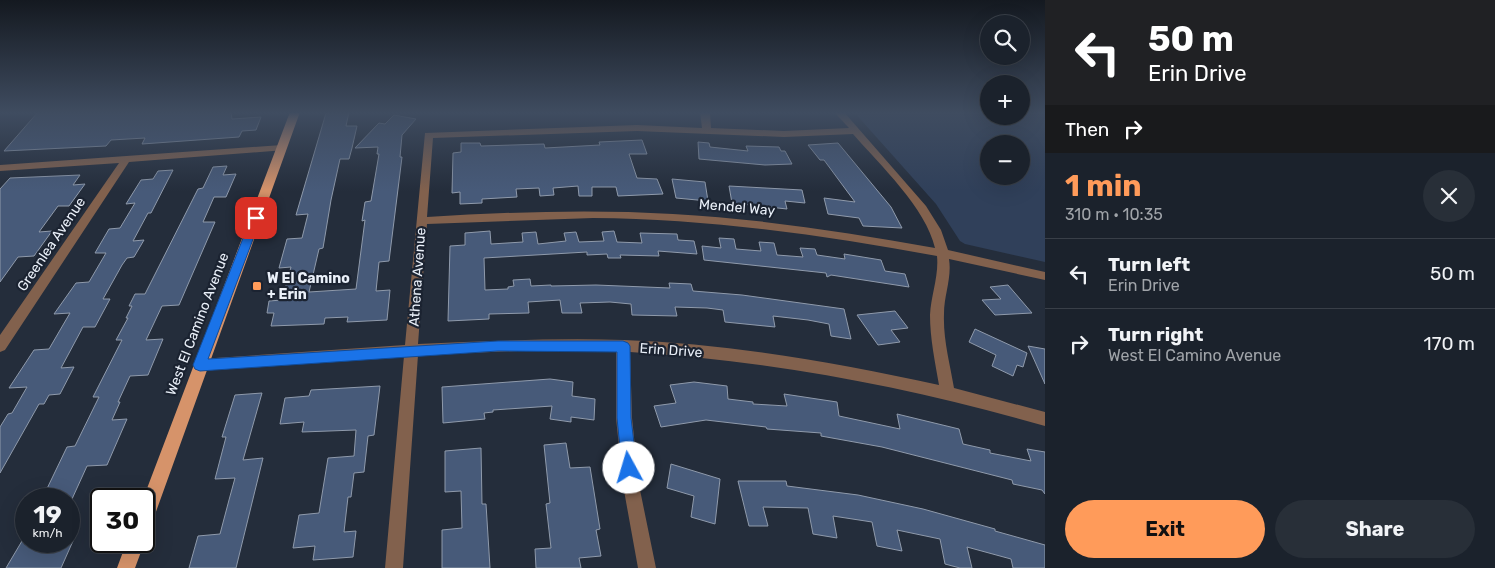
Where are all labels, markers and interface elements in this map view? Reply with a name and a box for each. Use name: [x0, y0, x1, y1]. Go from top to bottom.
map controls: [980, 15, 1030, 185]
button: search: [980, 15, 1030, 65]
text: 50 m: [1148, 18, 1234, 60]
icon: left: [1065, 20, 1130, 85]
text: Erin Drive: [1148, 60, 1247, 87]
button: +: [980, 75, 1030, 125]
icon: right: [1119, 115, 1147, 143]
text: Then: [1065, 118, 1109, 141]
button: −: [980, 135, 1030, 185]
text: 1 min: [1065, 168, 1142, 204]
button: close: [1423, 170, 1475, 222]
street label: Greenlea Avenue: [14, 194, 89, 295]
street label: Mendel Way: [698, 196, 776, 219]
pin: [235, 197, 277, 239]
icon: arrive: [242, 204, 270, 232]
text: 310 m · 10:35: [1065, 205, 1163, 224]
street label: Athena Avenue: [406, 227, 429, 327]
street label: West El Camino Avenue: [162, 250, 233, 398]
text: Turn left: [1108, 253, 1190, 276]
icon: left: [1065, 260, 1093, 288]
text: 50 m: [1430, 262, 1475, 285]
place label: W El Camino + Erin: [267, 270, 350, 303]
text: Erin Drive: [1108, 276, 1180, 295]
marker: W El Camino + Erin: [251, 280, 263, 292]
text: Turn right: [1108, 323, 1203, 346]
icon: right: [1065, 330, 1093, 358]
text: 170 m: [1424, 332, 1475, 355]
street label: Erin Drive: [639, 340, 703, 361]
text: West El Camino Avenue: [1108, 346, 1281, 365]
position arrow: [602, 441, 654, 493]
speed limit sign: 30: [90, 488, 155, 553]
text: 19: [33, 500, 62, 529]
button: Exit: [1065, 500, 1265, 558]
button: Share: [1275, 500, 1475, 558]
text: km/h: [33, 526, 62, 540]

